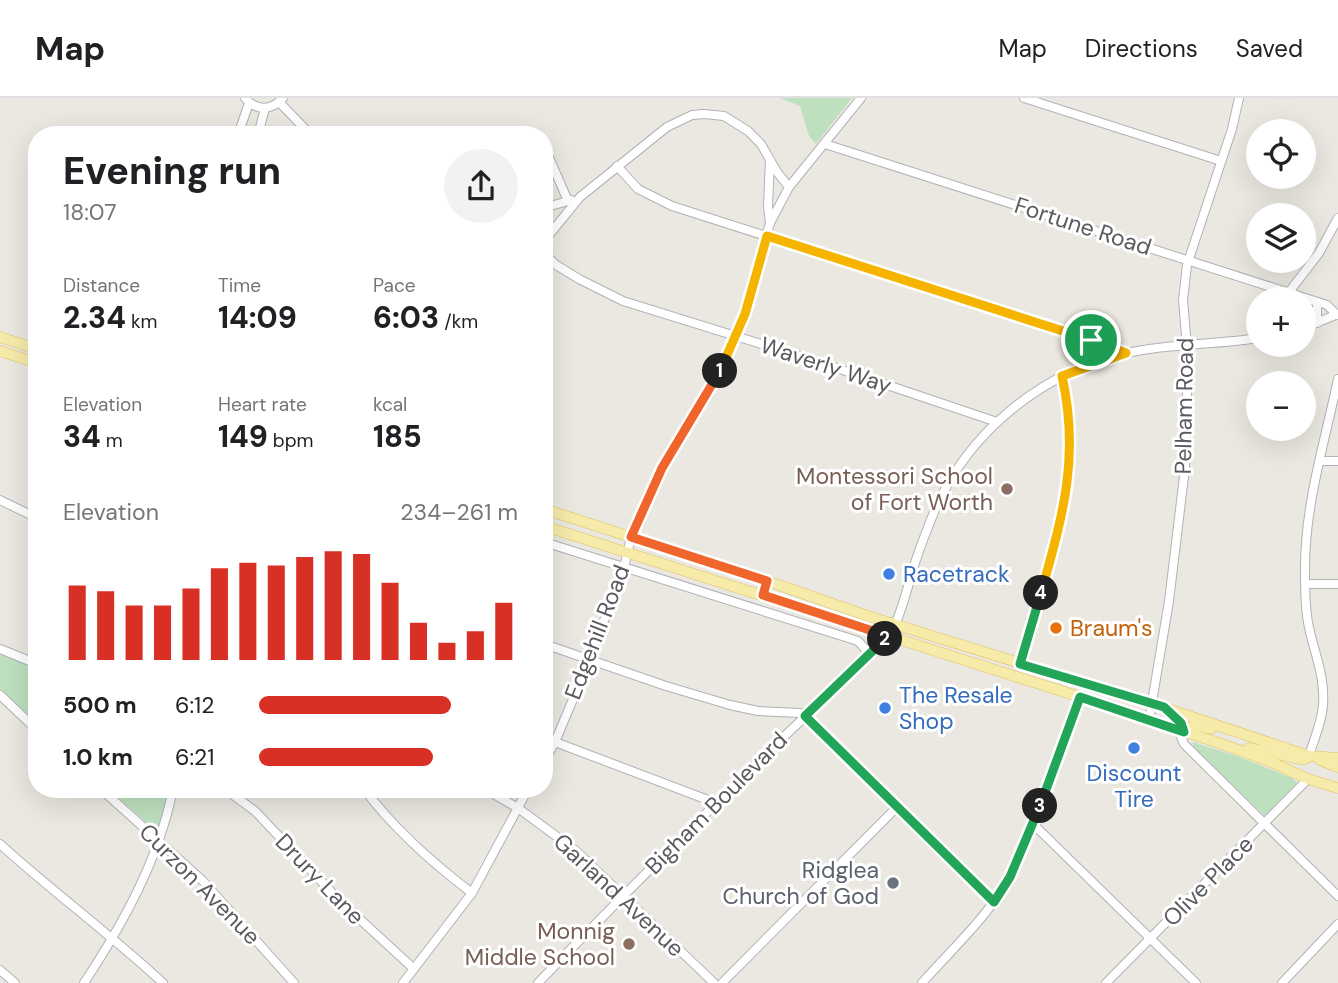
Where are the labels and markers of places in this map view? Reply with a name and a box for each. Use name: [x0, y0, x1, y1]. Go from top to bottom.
pin: [1061, 310, 1121, 370]
pin: 1: [702, 354, 738, 388]
place label: Montessori School of Fort Worth: [796, 461, 993, 517]
marker: Montessori School of Fort Worth: [999, 481, 1015, 497]
place label: Racetrack: [903, 559, 1010, 589]
marker: Racetrack: [881, 566, 897, 582]
pin: 4: [1024, 575, 1058, 610]
place label: Braum's: [1070, 613, 1153, 643]
marker: Braum's: [1048, 620, 1064, 636]
pin: 2: [868, 622, 903, 656]
place label: The Resale Shop: [899, 680, 1013, 736]
marker: The Resale Shop: [877, 700, 893, 716]
marker: Discount Tire: [1126, 740, 1142, 756]
place label: Discount Tire: [1086, 758, 1182, 814]
pin: 3: [1023, 788, 1058, 824]
place label: Ridglea Church of God: [722, 855, 879, 911]
marker: Ridglea Church of God: [885, 875, 901, 891]
place label: Monnig Middle School: [465, 916, 615, 972]
marker: Monnig Middle School: [621, 936, 637, 952]

